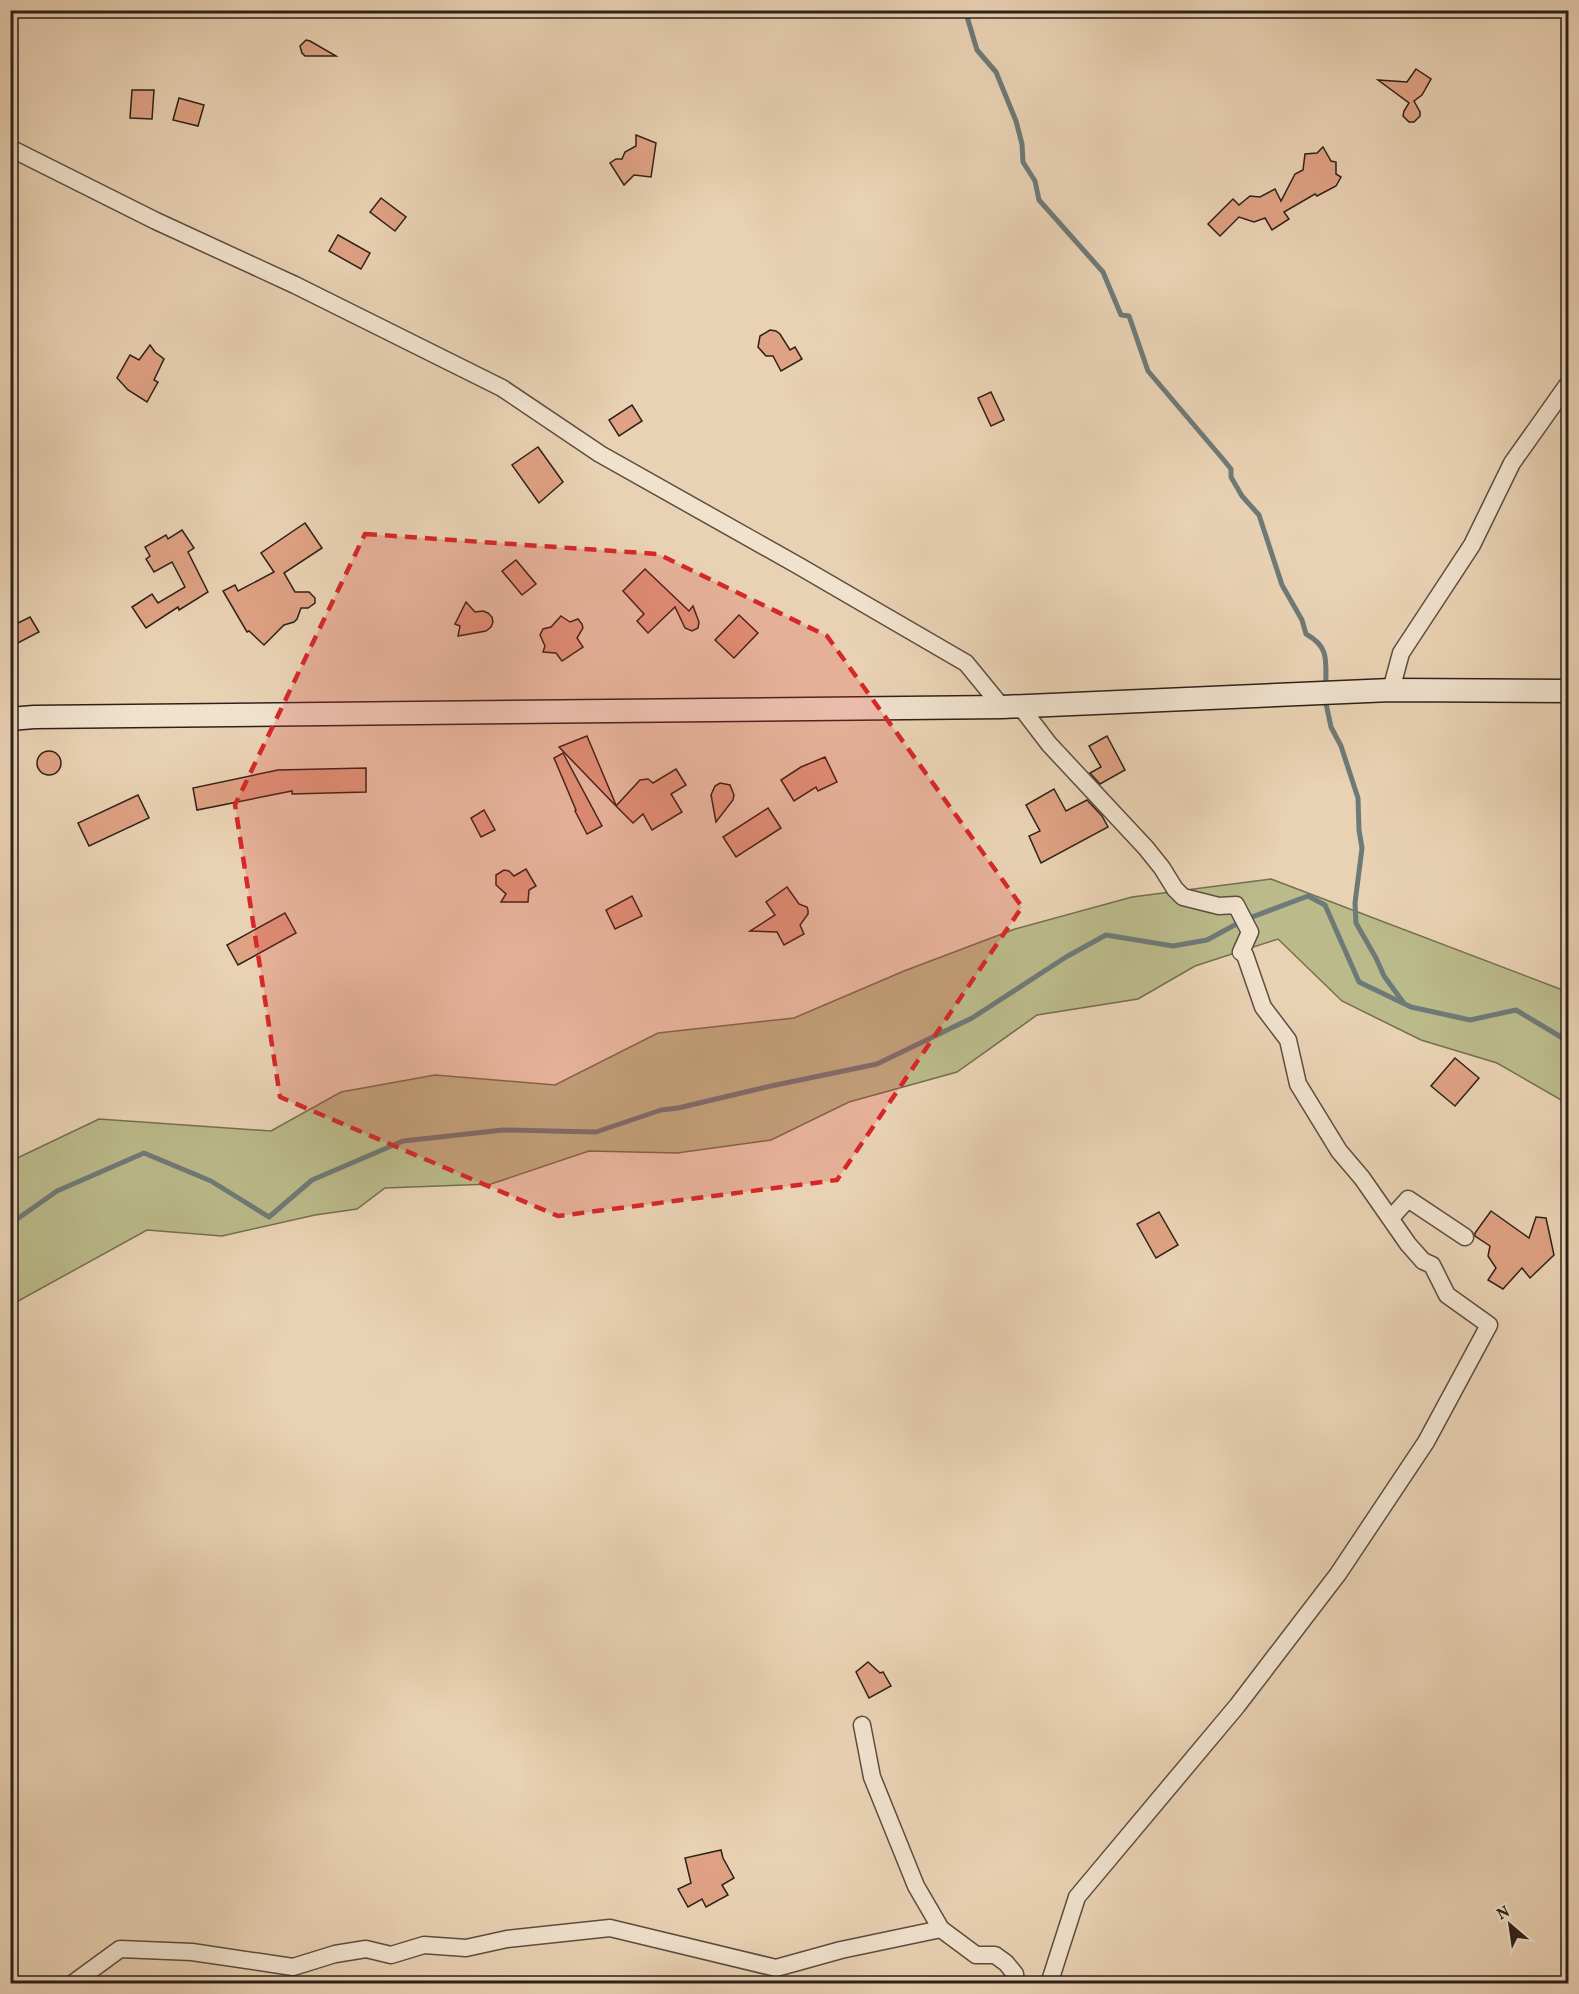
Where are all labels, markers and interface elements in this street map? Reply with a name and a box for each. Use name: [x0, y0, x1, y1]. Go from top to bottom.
north arrow: [1480, 1895, 1540, 1955]
text: N: [1493, 1901, 1514, 1926]

